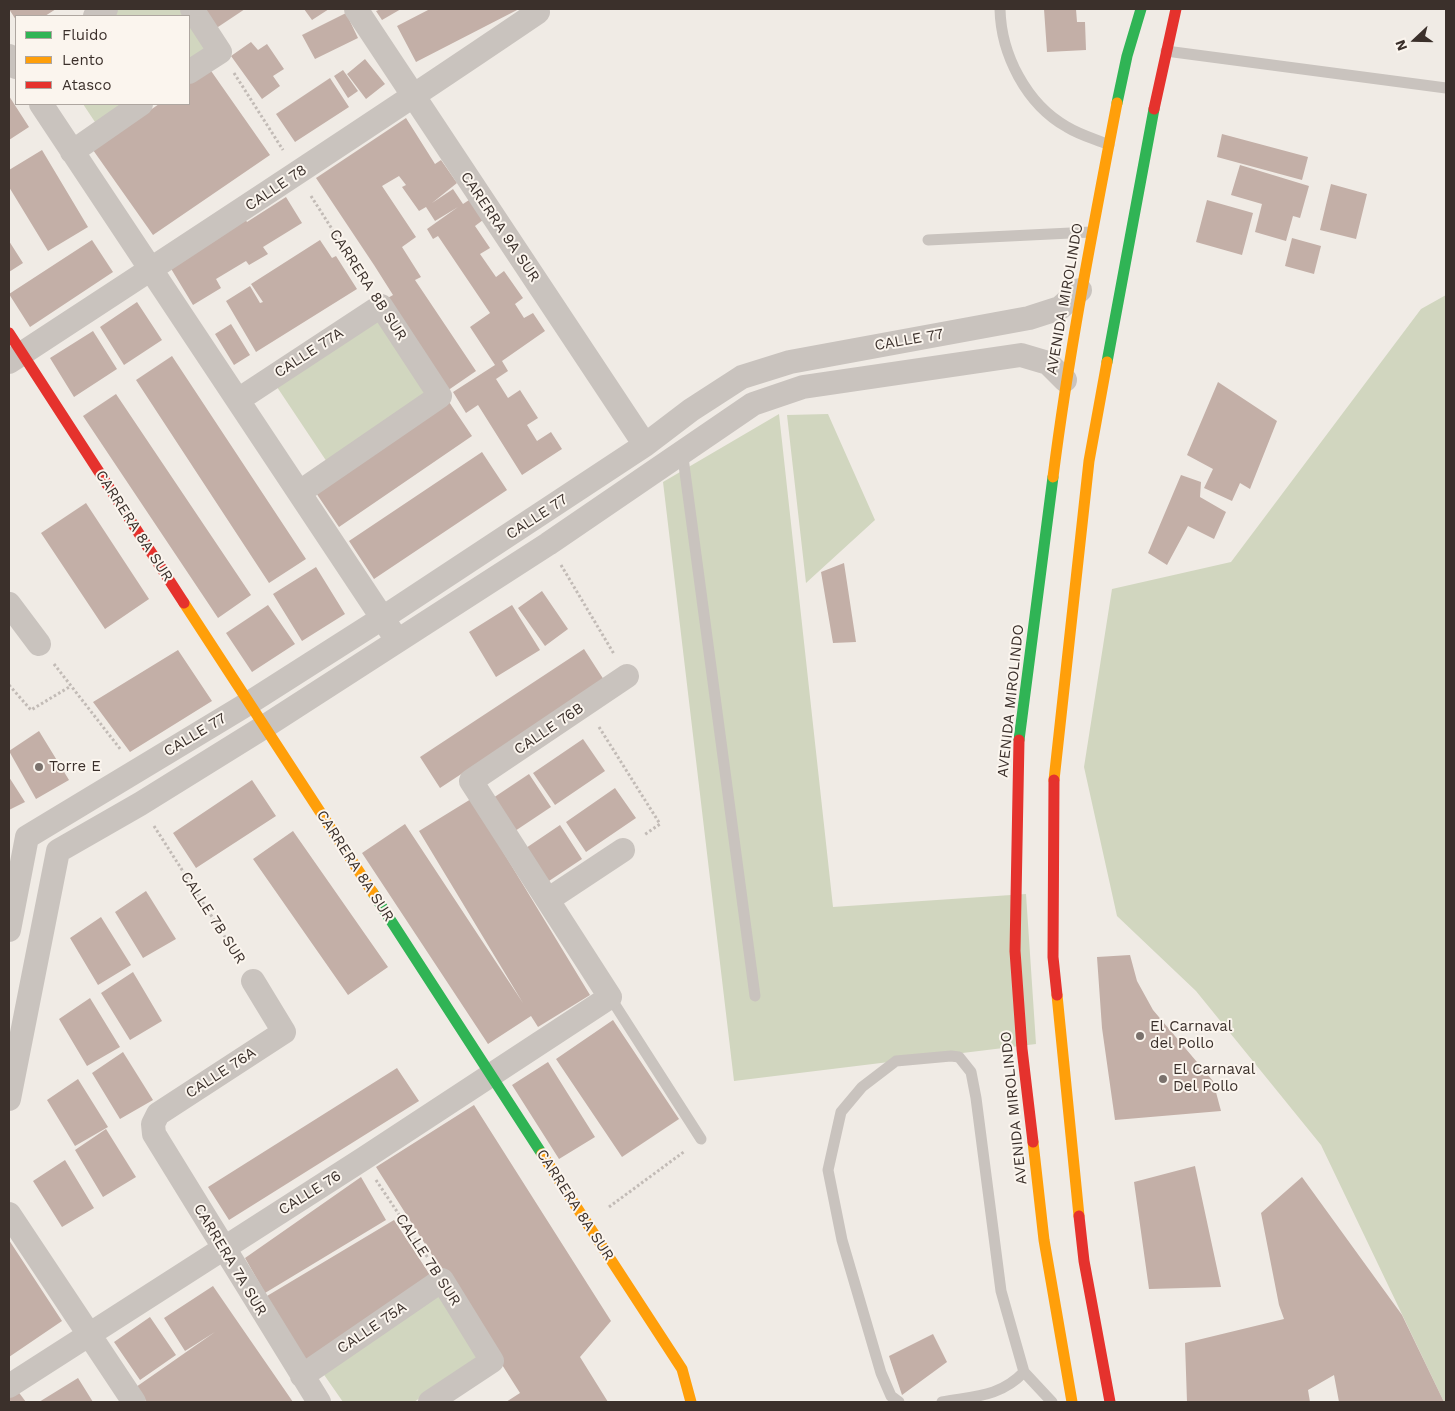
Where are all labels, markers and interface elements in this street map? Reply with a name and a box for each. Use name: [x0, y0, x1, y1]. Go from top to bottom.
legend: [15, 15, 190, 105]
north arrow: [1390, 15, 1440, 65]
text: Fluido: [62, 26, 107, 44]
text: N: [1392, 38, 1410, 53]
text: Lento: [62, 51, 104, 69]
text: Atasco: [62, 76, 111, 94]
street label: CALLE 78: [242, 161, 310, 215]
street label: CARERRA 9A SUR: [456, 168, 544, 286]
street label: AVENIDA MIROLINDO: [1043, 222, 1087, 376]
street label: CARRERA 8B SUR: [325, 226, 411, 344]
street label: CALLE 77A: [271, 324, 347, 382]
street label: CALLE 77: [873, 325, 945, 355]
street label: CARRERA 8A SUR: [91, 467, 177, 585]
street label: CALLE 77: [503, 490, 571, 544]
street label: AVENIDA MIROLINDO: [994, 623, 1028, 779]
street label: CALLE 76B: [511, 699, 587, 759]
street label: CALLE 77: [161, 709, 229, 761]
place label: Torre E: [49, 758, 101, 776]
marker: Torre E: [33, 761, 45, 773]
street label: CARRERA 8A SUR: [312, 807, 398, 925]
street label: CALLE 7B SUR: [176, 869, 250, 967]
place label: El Carnaval del Pollo: [1150, 1018, 1232, 1053]
street label: AVENIDA MIROLINDO: [997, 1030, 1031, 1186]
marker: El Carnaval del Pollo: [1134, 1030, 1146, 1042]
street label: CALLE 76A: [183, 1044, 259, 1102]
place label: El Carnaval Del Pollo: [1173, 1061, 1255, 1096]
marker: El Carnaval Del Pollo: [1157, 1073, 1169, 1085]
street label: CARRERA 8A SUR: [532, 1146, 618, 1264]
street label: CALLE 76: [276, 1167, 344, 1219]
street label: CARRERA 7A SUR: [189, 1201, 271, 1319]
street label: CALLE 7B SUR: [391, 1211, 465, 1309]
street label: CALLE 75A: [334, 1298, 410, 1358]

